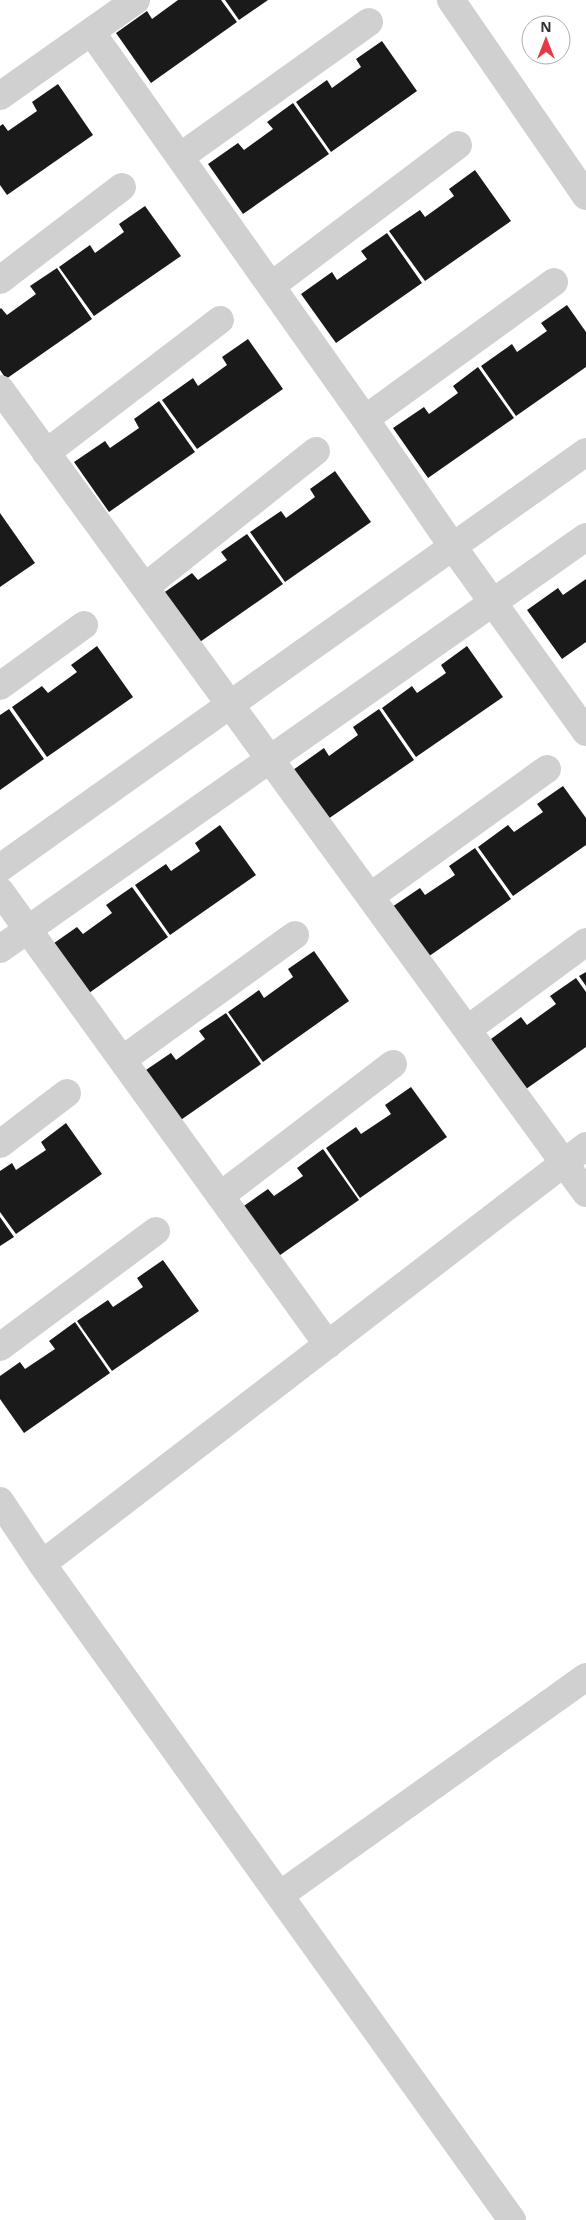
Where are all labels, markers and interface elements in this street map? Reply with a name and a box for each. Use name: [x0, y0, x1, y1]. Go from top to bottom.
north arrow: [521, 15, 571, 65]
text: N: [540, 17, 552, 36]

